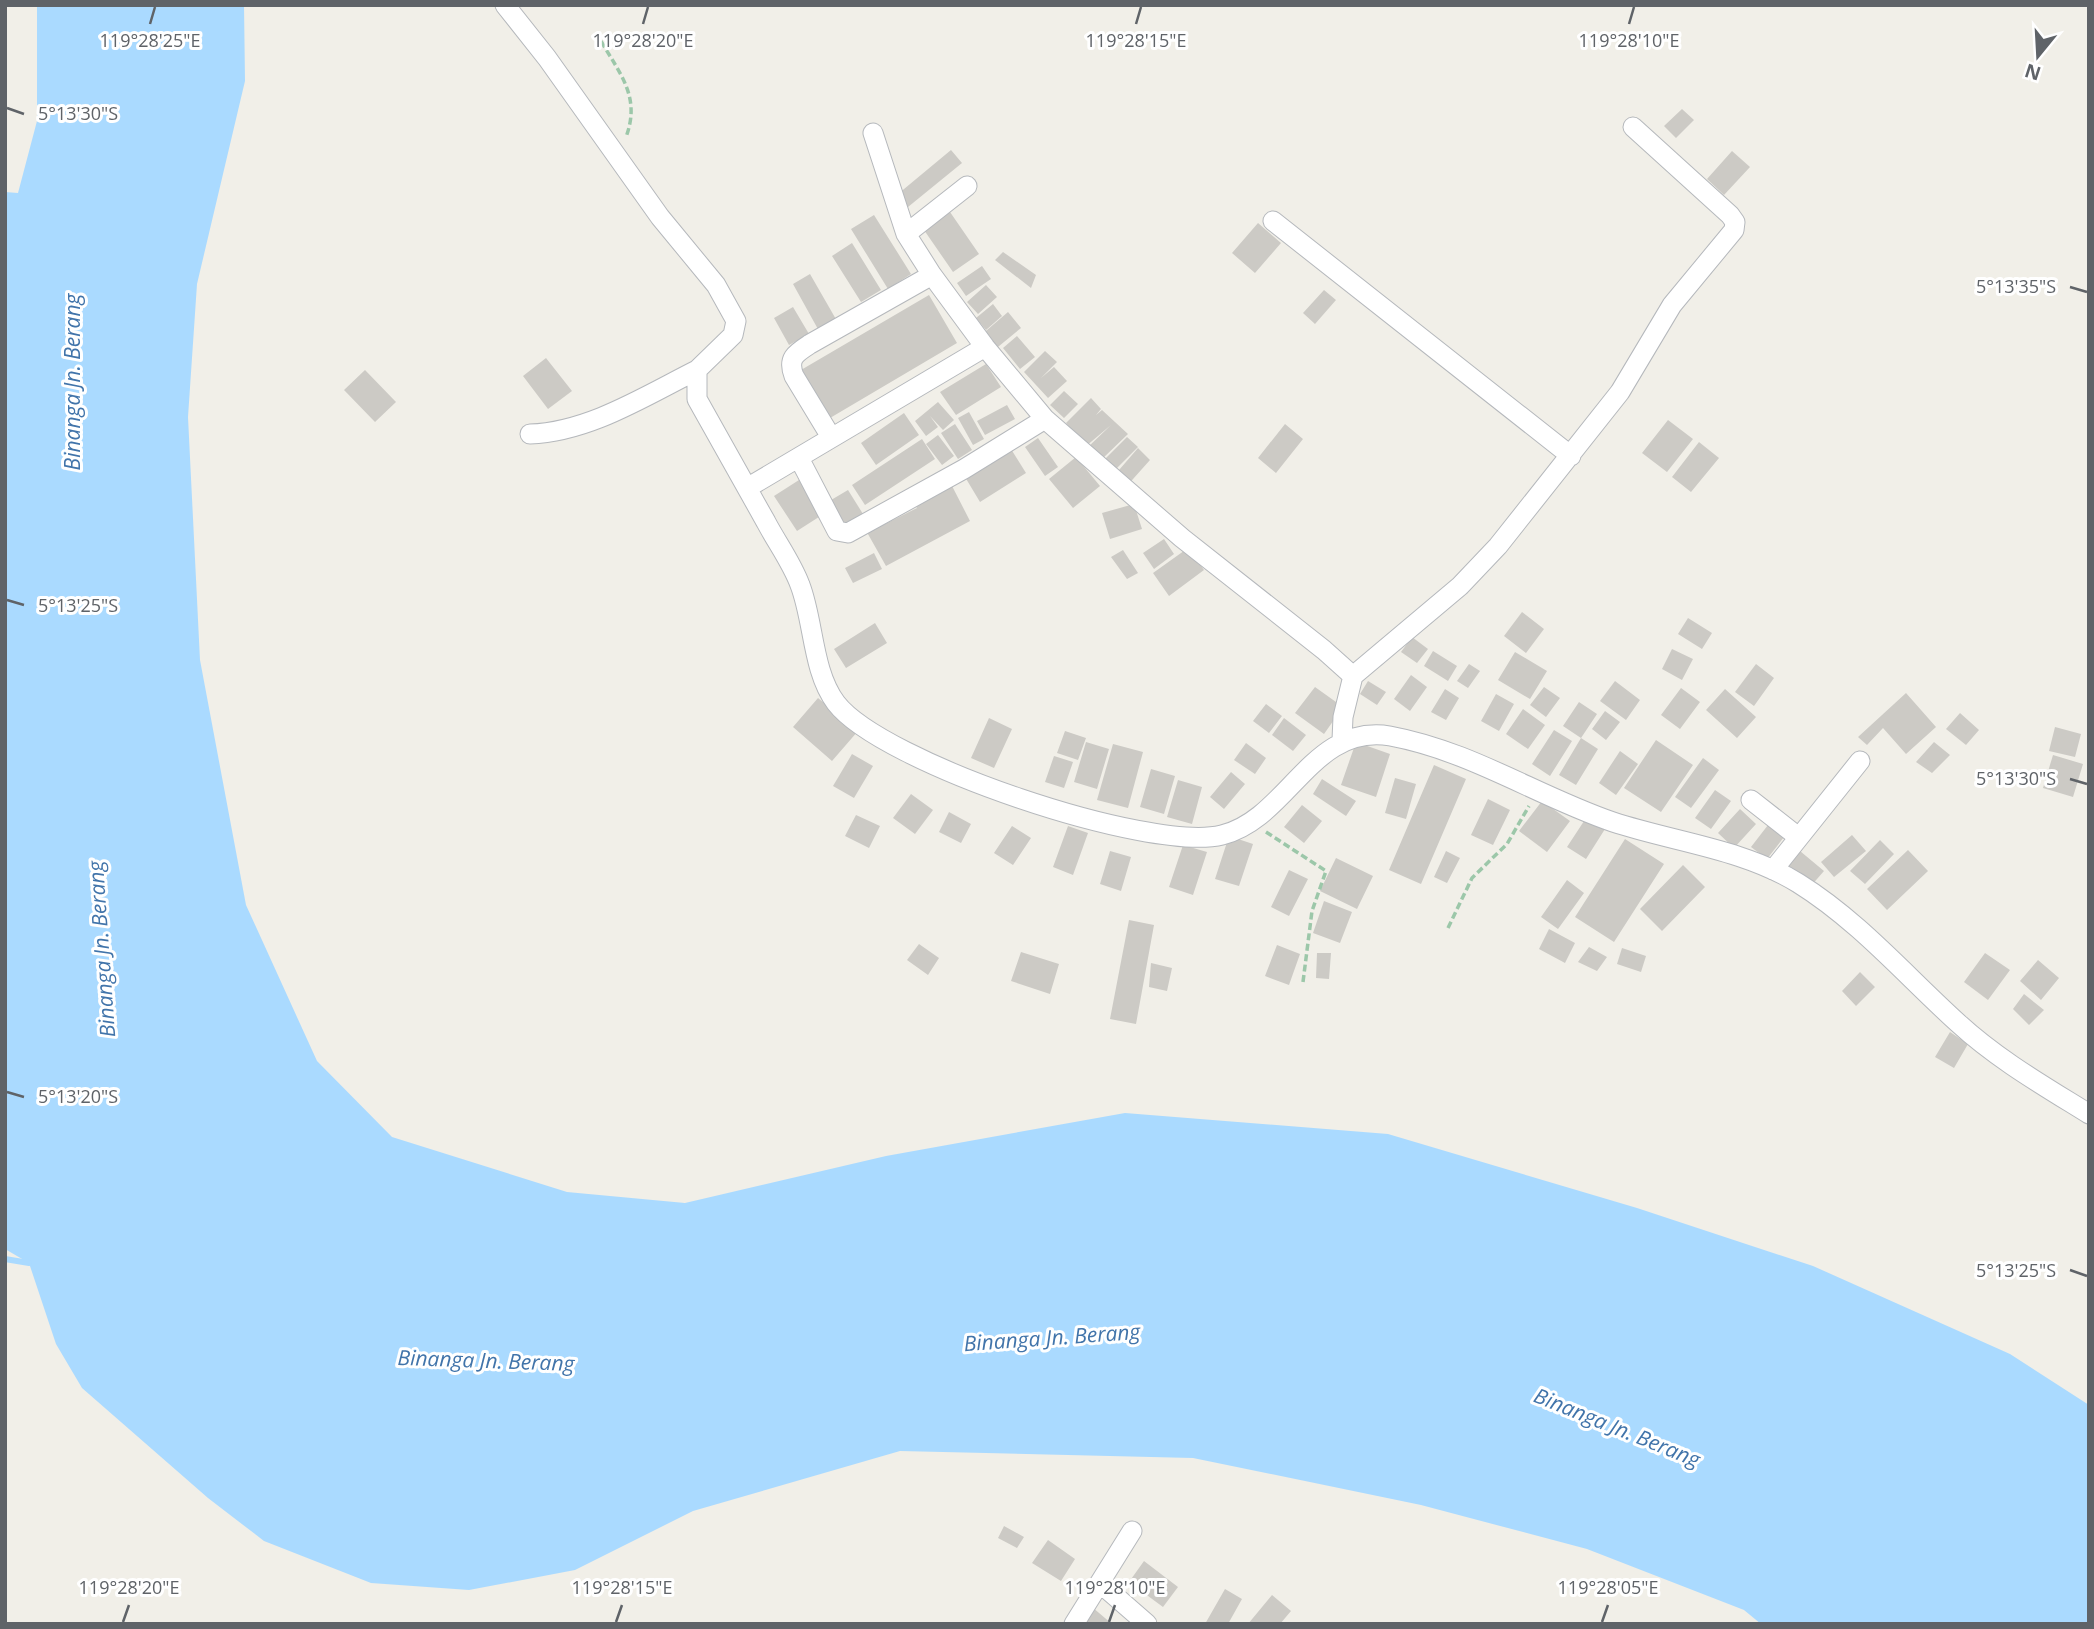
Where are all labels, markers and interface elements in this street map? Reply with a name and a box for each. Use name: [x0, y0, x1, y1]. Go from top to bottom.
north arrow: [2003, 21, 2073, 91]
text: 119°28'25"E: [100, 28, 200, 52]
text: 119°28'20"E: [593, 28, 693, 52]
text: 119°28'15"E: [1086, 28, 1186, 52]
text: 119°28'10"E: [1579, 28, 1679, 52]
text: N: [2021, 57, 2044, 87]
text: 5°13'30"S: [38, 101, 118, 125]
text: 5°13'35"S: [1976, 274, 2056, 298]
water label: Binanga Jn. Berang: [58, 292, 86, 470]
text: 5°13'25"S: [38, 593, 118, 617]
text: 5°13'30"S: [1976, 766, 2056, 790]
water label: Binanga Jn. Berang: [81, 859, 121, 1038]
text: 5°13'20"S: [38, 1084, 118, 1108]
text: 5°13'25"S: [1976, 1258, 2056, 1282]
water label: Binanga Jn. Berang: [963, 1317, 1142, 1357]
water label: Binanga Jn. Berang: [397, 1343, 576, 1377]
water label: Binanga Jn. Berang: [1530, 1381, 1706, 1474]
text: 119°28'20"E: [79, 1575, 179, 1599]
text: 119°28'15"E: [572, 1575, 672, 1599]
text: 119°28'10"E: [1065, 1575, 1165, 1599]
text: 119°28'05"E: [1558, 1575, 1658, 1599]

